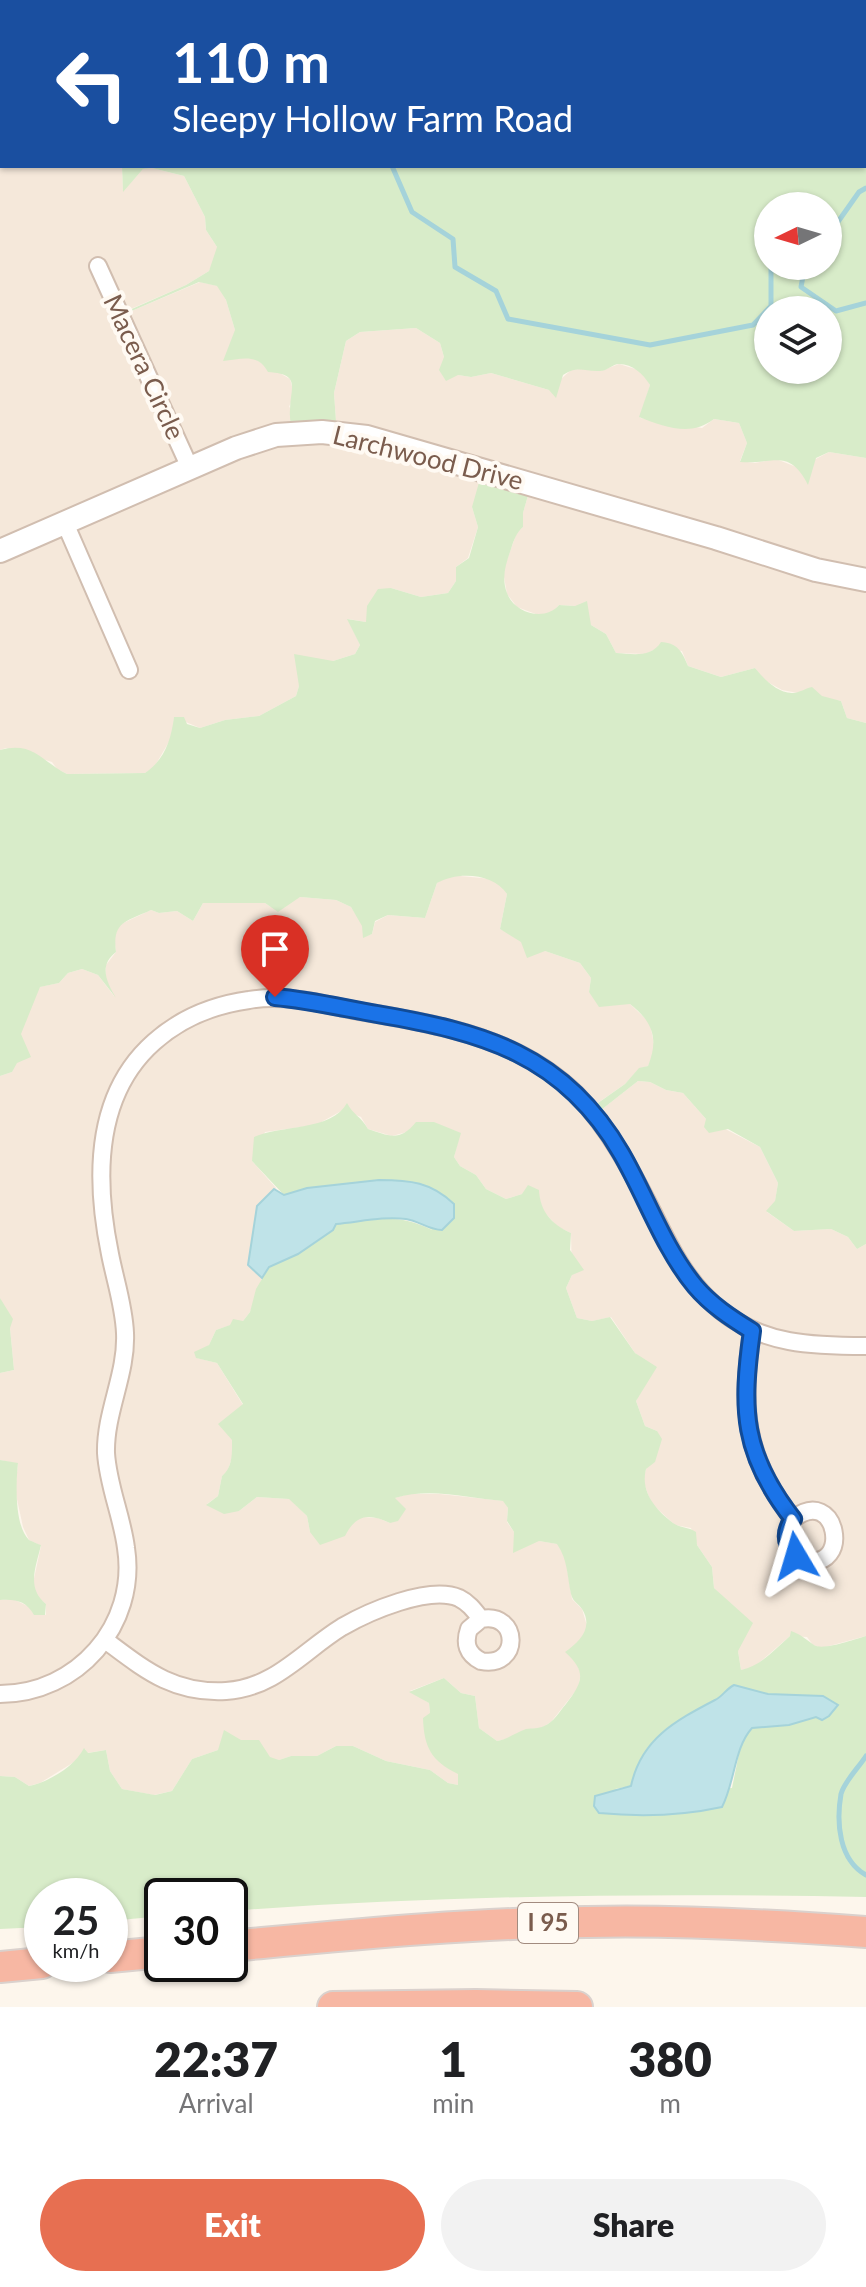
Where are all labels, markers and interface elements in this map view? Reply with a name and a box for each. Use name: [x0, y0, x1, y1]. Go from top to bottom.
text: 110 m: [172, 28, 330, 95]
icon: left: [40, 32, 144, 136]
text: Sleepy Hollow Farm Road: [172, 96, 573, 140]
north arrow: [754, 192, 842, 280]
map controls: [754, 192, 842, 384]
street label: Macera Circle: [97, 289, 192, 444]
button: layers: [754, 296, 842, 384]
street label: Larchwood Drive: [330, 418, 527, 496]
pin: [241, 915, 309, 997]
icon: arrive: [253, 927, 297, 971]
position arrow: [754, 1514, 838, 1598]
speed limit sign: 30: [144, 1878, 248, 1982]
text: 25: [53, 1896, 99, 1944]
road number: I 95: [518, 1903, 578, 1943]
text: km/h: [53, 1938, 99, 1962]
text: 22:37: [154, 2030, 278, 2087]
text: 1: [439, 2030, 467, 2087]
text: 380: [628, 2030, 712, 2087]
text: Arrival: [179, 2087, 254, 2119]
text: min: [432, 2087, 474, 2119]
text: m: [659, 2087, 681, 2119]
button: Exit: [40, 2179, 425, 2271]
button: Share: [441, 2179, 826, 2271]

